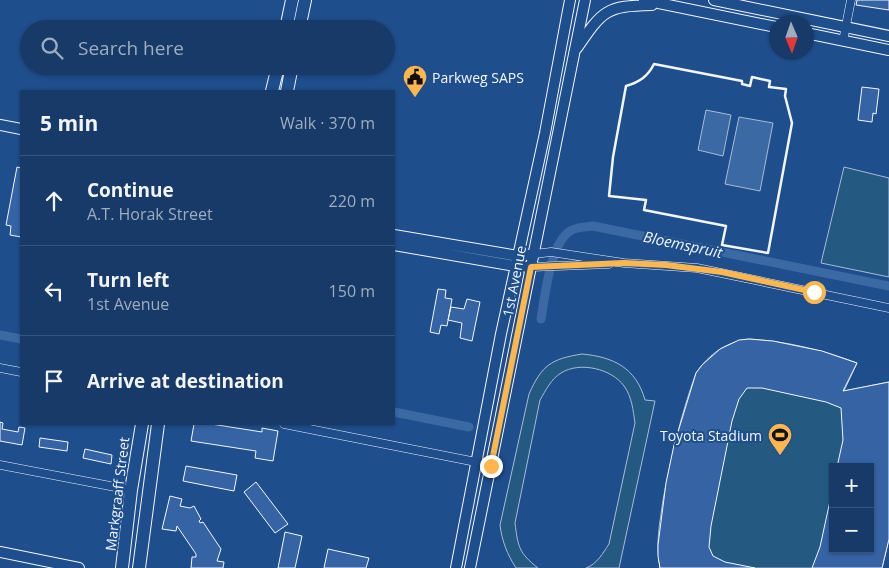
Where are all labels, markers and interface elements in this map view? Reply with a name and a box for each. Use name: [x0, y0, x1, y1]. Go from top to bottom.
north arrow: [769, 15, 814, 60]
search box: [20, 20, 395, 75]
icon: search: [38, 34, 66, 62]
text: Search here: [78, 35, 184, 61]
public building icon: Parkweg SAPS: [402, 64, 428, 98]
place label: Parkweg SAPS: [432, 68, 524, 87]
text: 5 min: [40, 109, 98, 137]
text: Walk · 370 m: [280, 112, 375, 134]
text: Continue: [87, 177, 174, 203]
icon: ahead: [40, 187, 68, 215]
text: 220 m: [329, 190, 375, 212]
text: A.T. Horak Street: [87, 203, 213, 225]
water label: Bloemspruit: [642, 226, 725, 262]
street label: 1st Avenue: [498, 244, 530, 318]
text: Turn left: [87, 267, 169, 293]
icon: left: [40, 277, 68, 305]
text: 150 m: [329, 280, 375, 302]
route start: [803, 281, 826, 304]
text: 1st Avenue: [87, 293, 169, 315]
icon: arrive: [40, 367, 68, 395]
text: Arrive at destination: [87, 368, 284, 394]
sports icon: Toyota Stadium: [767, 422, 793, 456]
place label: Toyota Stadium: [660, 426, 762, 445]
street label: Markgraaff Street: [101, 436, 133, 552]
route end: [480, 455, 503, 478]
map controls: [829, 463, 874, 553]
button: +: [829, 463, 874, 508]
button: −: [829, 508, 874, 553]

